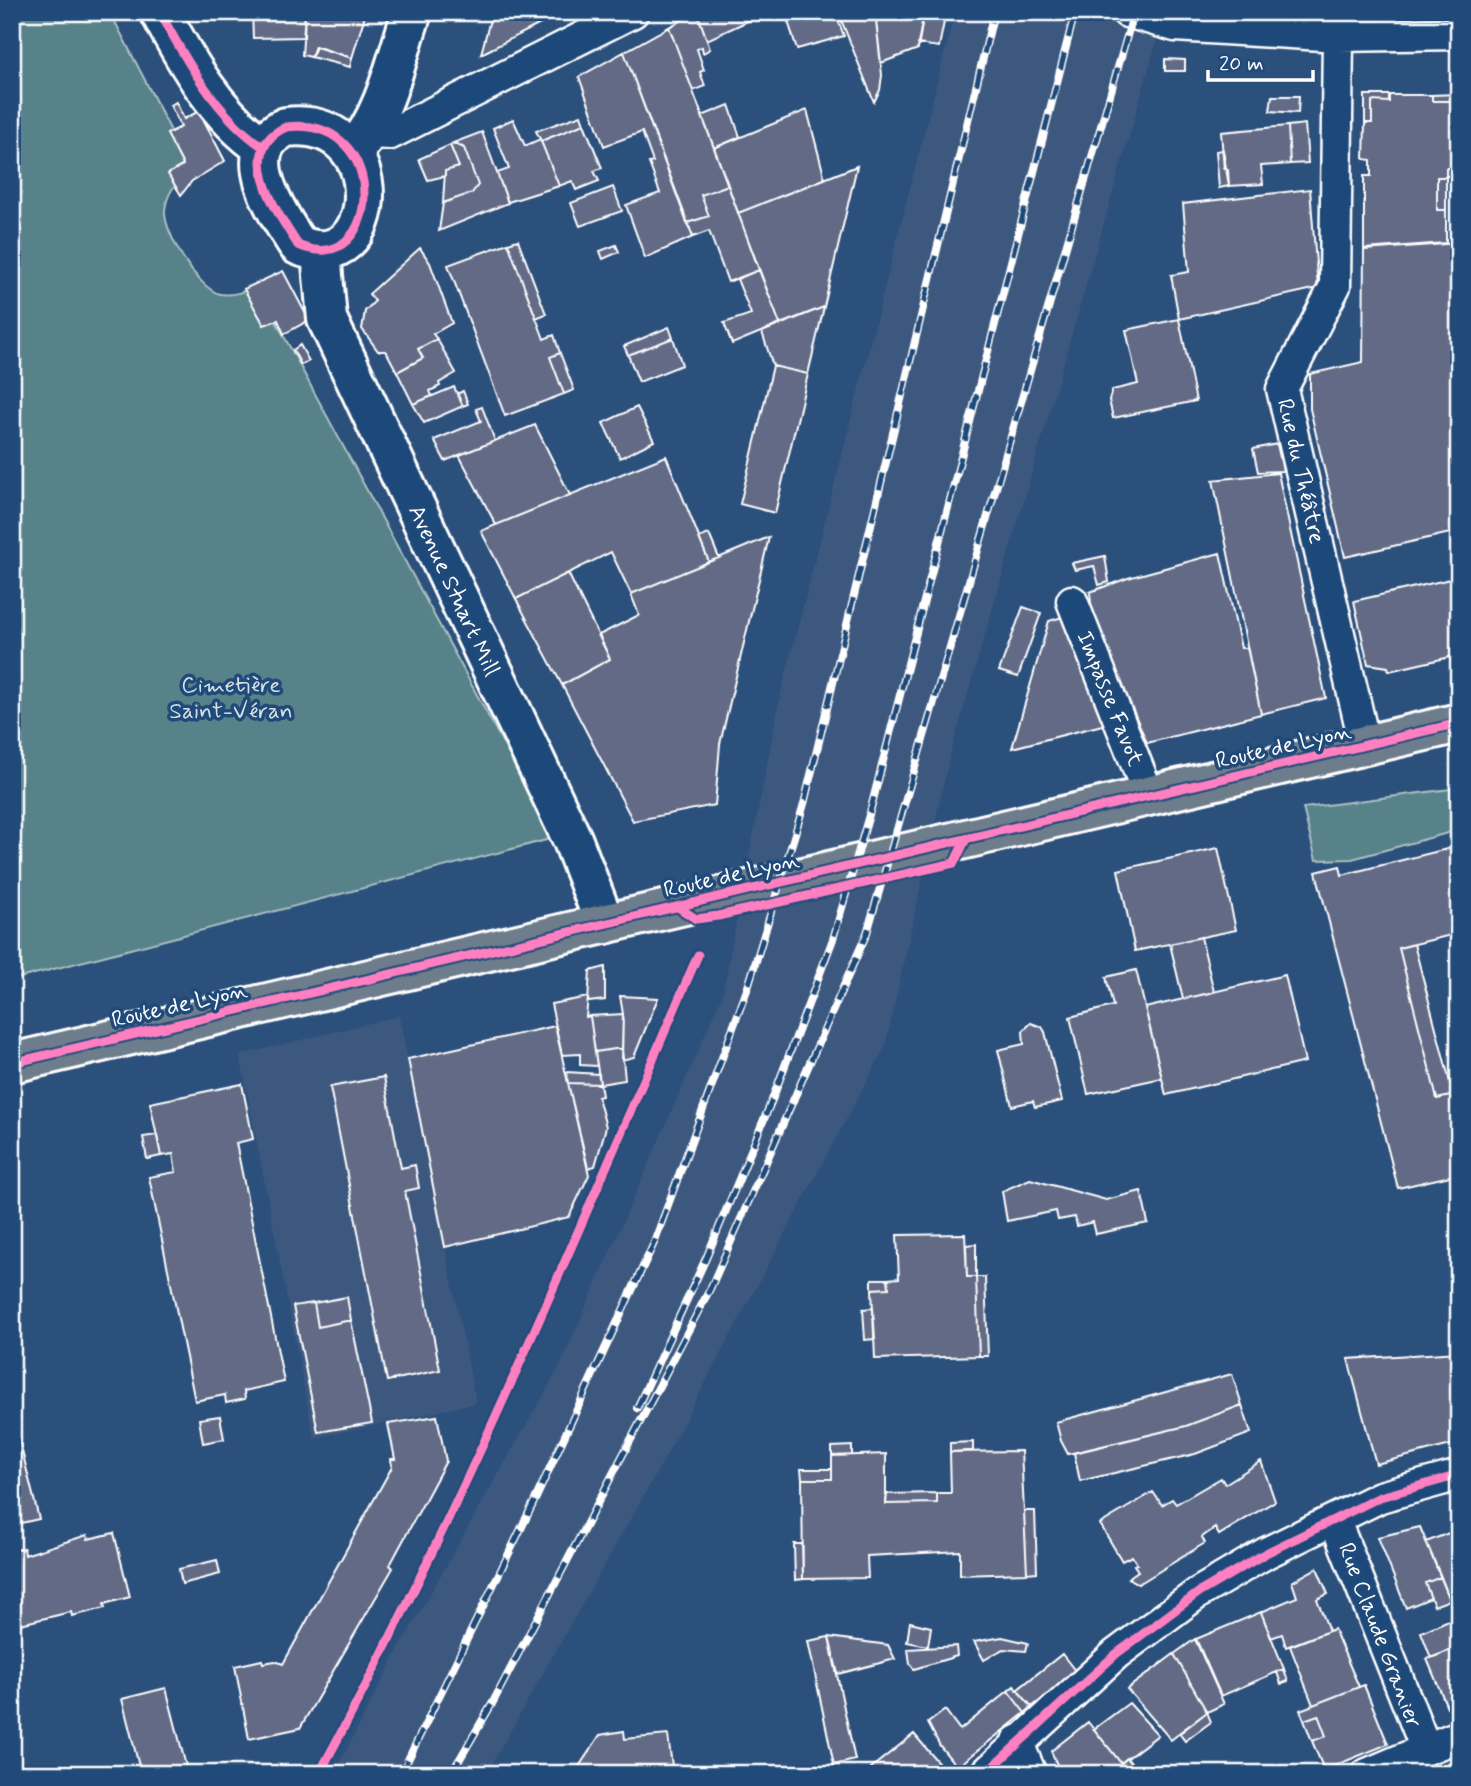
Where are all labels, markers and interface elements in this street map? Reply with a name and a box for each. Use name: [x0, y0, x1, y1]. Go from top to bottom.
scale bar: [1208, 38, 1314, 82]
text: 20 m: [1219, 50, 1264, 78]
street label: Rue du Théâtre: [1269, 396, 1331, 547]
street label: Avenue Stuart Mill: [400, 500, 506, 681]
street label: Impasse Favot: [1068, 627, 1150, 771]
park label: Cimetière Saint-Véran: [169, 671, 293, 727]
street label: Route de Lyon: [1213, 717, 1354, 777]
street label: Route de Lyon: [661, 846, 802, 906]
street label: Route de Lyon: [109, 976, 250, 1036]
street label: Rue Claude Granier: [1330, 1539, 1428, 1733]

